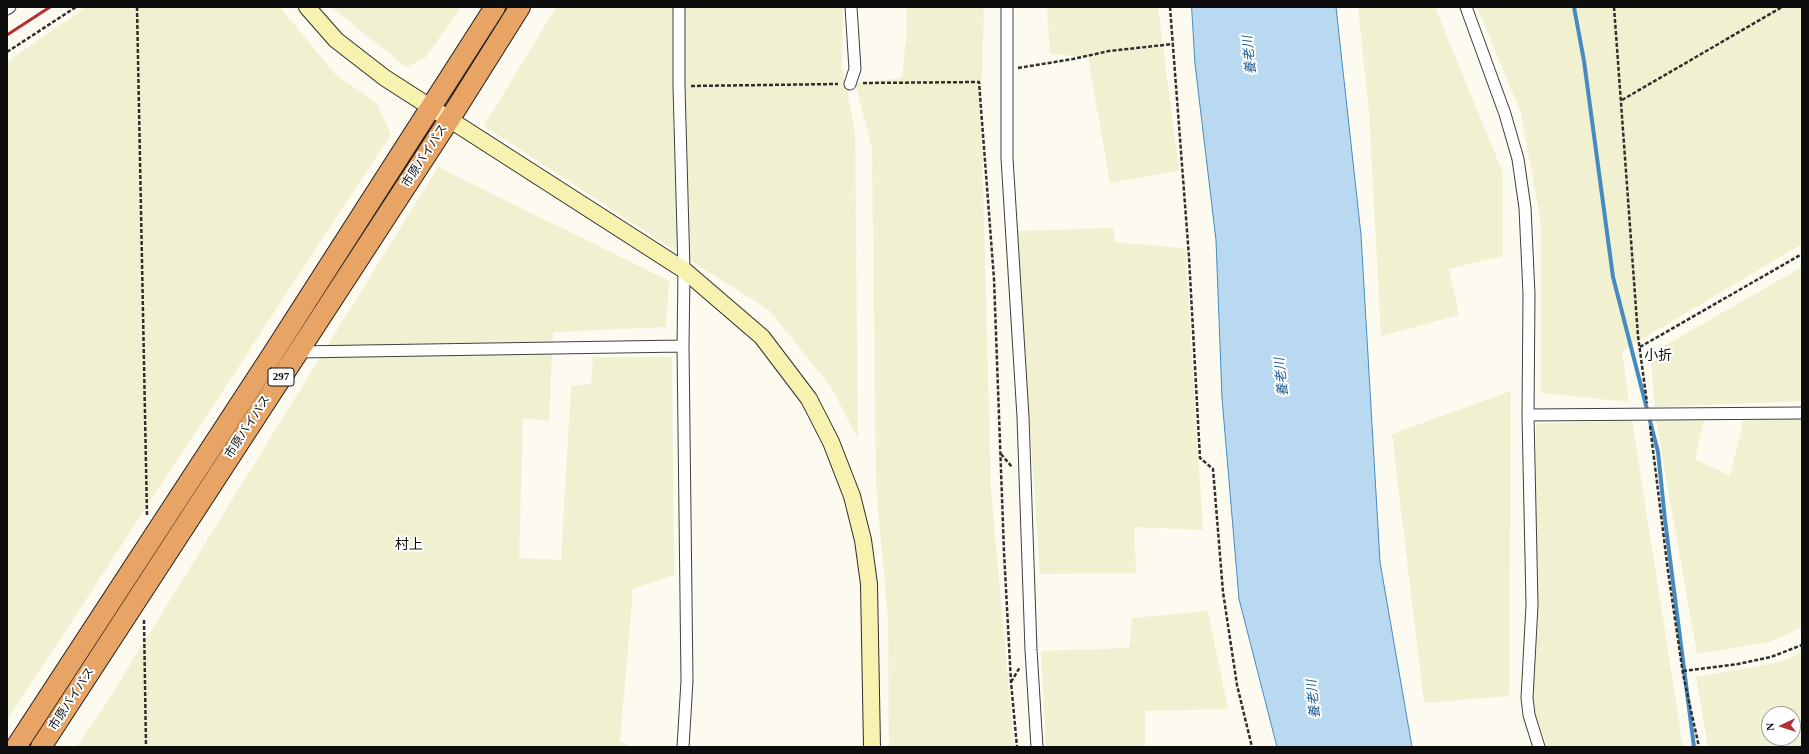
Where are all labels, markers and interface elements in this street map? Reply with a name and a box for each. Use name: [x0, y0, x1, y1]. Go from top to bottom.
water label: 養老川: [1240, 35, 1260, 75]
street label: 市原バイパス: [399, 122, 451, 190]
district label: 小折: [1644, 348, 1672, 364]
water label: 養老川: [1272, 357, 1292, 397]
road number: 297: [268, 368, 294, 386]
street label: 市原バイパス: [222, 393, 274, 461]
district label: 村上: [395, 537, 423, 553]
street label: 市原バイパス: [46, 665, 98, 733]
water label: 養老川: [1304, 679, 1324, 719]
north arrow: [1761, 706, 1801, 746]
text: N: [1764, 722, 1776, 731]

